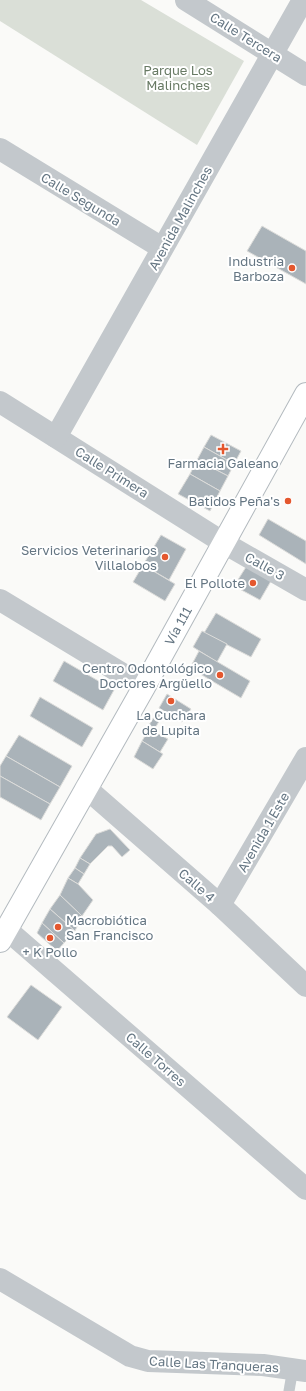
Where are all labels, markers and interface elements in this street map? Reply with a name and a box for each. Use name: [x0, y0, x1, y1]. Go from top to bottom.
street label: Calle Tercera: [207, 9, 285, 65]
park label: Parque Los Malinches: [143, 62, 213, 93]
street label: Avenida Malinches: [145, 163, 215, 273]
street label: Calle Segunda: [38, 169, 124, 229]
place label: Industria Barboza: [228, 253, 284, 284]
marker: Industria Barboza: [287, 263, 297, 273]
street label: Calle Primera: [72, 443, 152, 501]
marker: Farmacia Galeano: [218, 444, 228, 454]
place label: Farmacia Galeano: [167, 455, 279, 471]
place label: Batidos Peña's: [189, 493, 280, 509]
marker: Batidos Peña's: [283, 496, 293, 506]
place label: Servicios Veterinarios Villalobos: [21, 542, 157, 573]
street label: Calle 3: [242, 549, 288, 583]
marker: Servicios Veterinarios Villalobos: [160, 552, 170, 562]
place label: El Pollote: [185, 575, 245, 591]
marker: El Pollote: [248, 578, 258, 588]
street label: Vía 111: [161, 604, 195, 648]
place label: Centro Odontológico Doctores Argüello: [82, 660, 212, 691]
marker: Centro Odontológico Doctores Argüello: [215, 670, 225, 680]
marker: La Cuchara de Lupita: [166, 696, 176, 706]
place label: La Cuchara de Lupita: [136, 707, 206, 738]
street label: Avenida 1 Este: [234, 789, 292, 875]
street label: Calle 4: [175, 865, 219, 905]
place label: Macrobiótica San Francisco: [66, 912, 153, 943]
marker: Macrobiótica San Francisco: [53, 922, 63, 932]
marker: + K Pollo: [45, 933, 55, 943]
place label: + K Pollo: [23, 944, 78, 960]
street label: Calle Torres: [123, 1029, 189, 1089]
street label: Calle Las Tranqueras: [149, 1353, 279, 1375]

